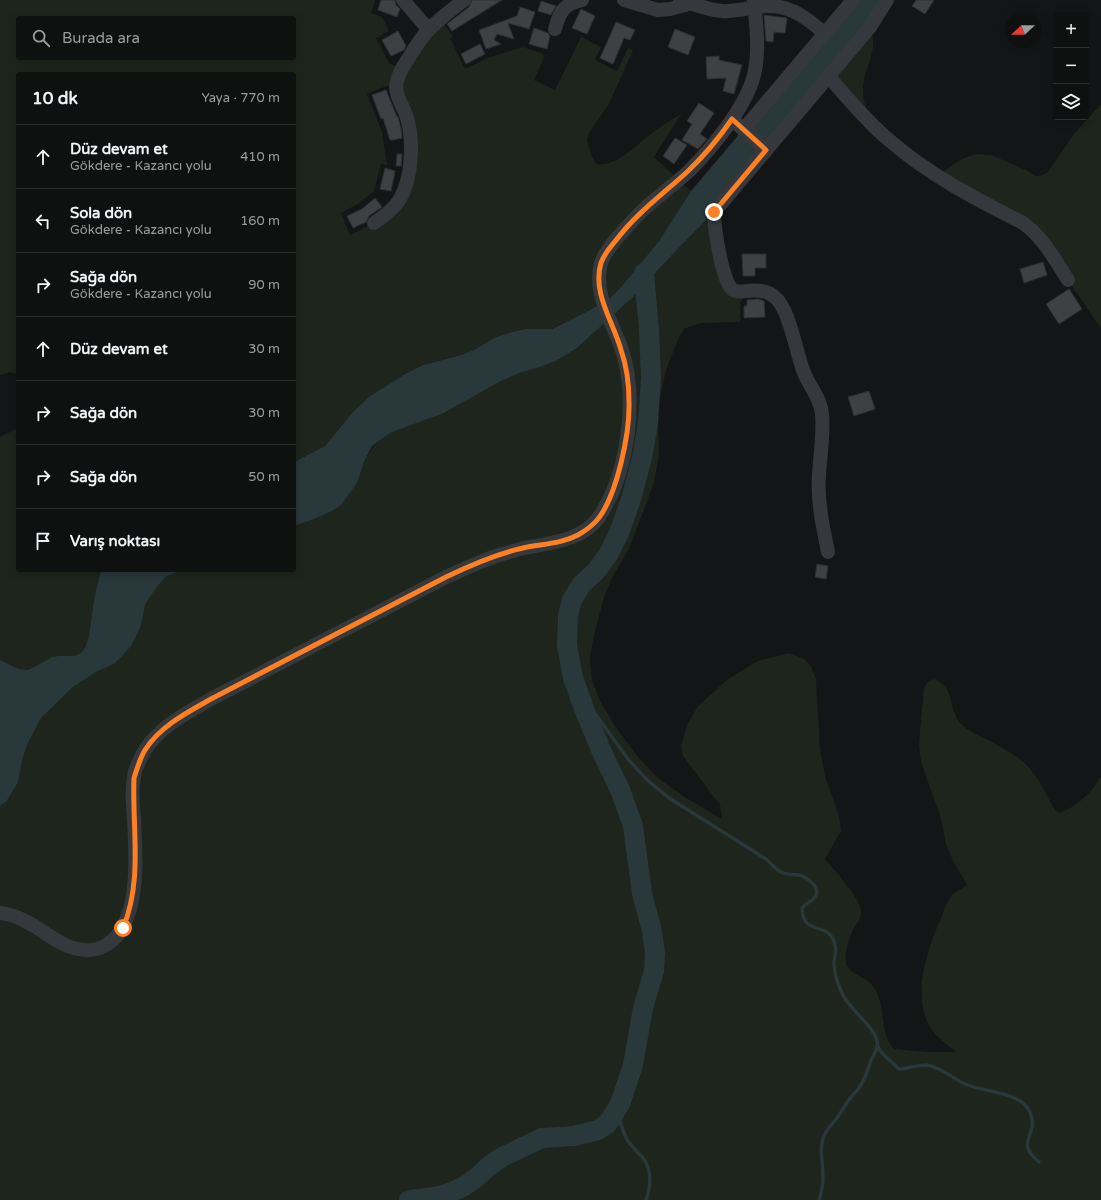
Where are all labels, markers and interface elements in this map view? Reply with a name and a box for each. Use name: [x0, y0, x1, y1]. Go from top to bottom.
north arrow: [1005, 12, 1041, 48]
map controls: [1053, 12, 1089, 120]
button: +: [1053, 12, 1089, 48]
search box: [16, 16, 296, 60]
icon: search: [30, 27, 52, 49]
text: Burada ara: [62, 29, 140, 47]
button: −: [1053, 48, 1089, 84]
button: layers: [1053, 84, 1089, 120]
text: 10 dk: [32, 88, 78, 109]
text: Yaya · 770 m: [201, 90, 280, 106]
text: Düz devam et: [70, 140, 168, 158]
icon: ahead: [32, 146, 54, 168]
text: 410 m: [240, 149, 280, 165]
text: Gökdere - Kazancı yolu: [70, 158, 212, 174]
route end: [705, 203, 723, 221]
text: Sola dön: [70, 204, 132, 222]
icon: left: [32, 210, 54, 232]
text: 160 m: [240, 213, 280, 229]
text: Gökdere - Kazancı yolu: [70, 222, 212, 238]
text: Sağa dön: [70, 268, 137, 286]
icon: right: [32, 274, 54, 296]
text: 90 m: [248, 277, 280, 293]
text: Gökdere - Kazancı yolu: [70, 286, 212, 302]
icon: ahead: [32, 338, 54, 360]
text: Düz devam et: [70, 340, 168, 358]
text: 30 m: [248, 341, 280, 357]
icon: right: [32, 402, 54, 424]
text: Sağa dön: [70, 404, 137, 422]
text: 30 m: [248, 405, 280, 421]
icon: right: [32, 466, 54, 488]
text: Sağa dön: [70, 468, 137, 486]
text: 50 m: [248, 469, 280, 485]
icon: arrive: [32, 530, 54, 552]
text: Varış noktası: [70, 532, 160, 550]
route start: [114, 919, 132, 937]

